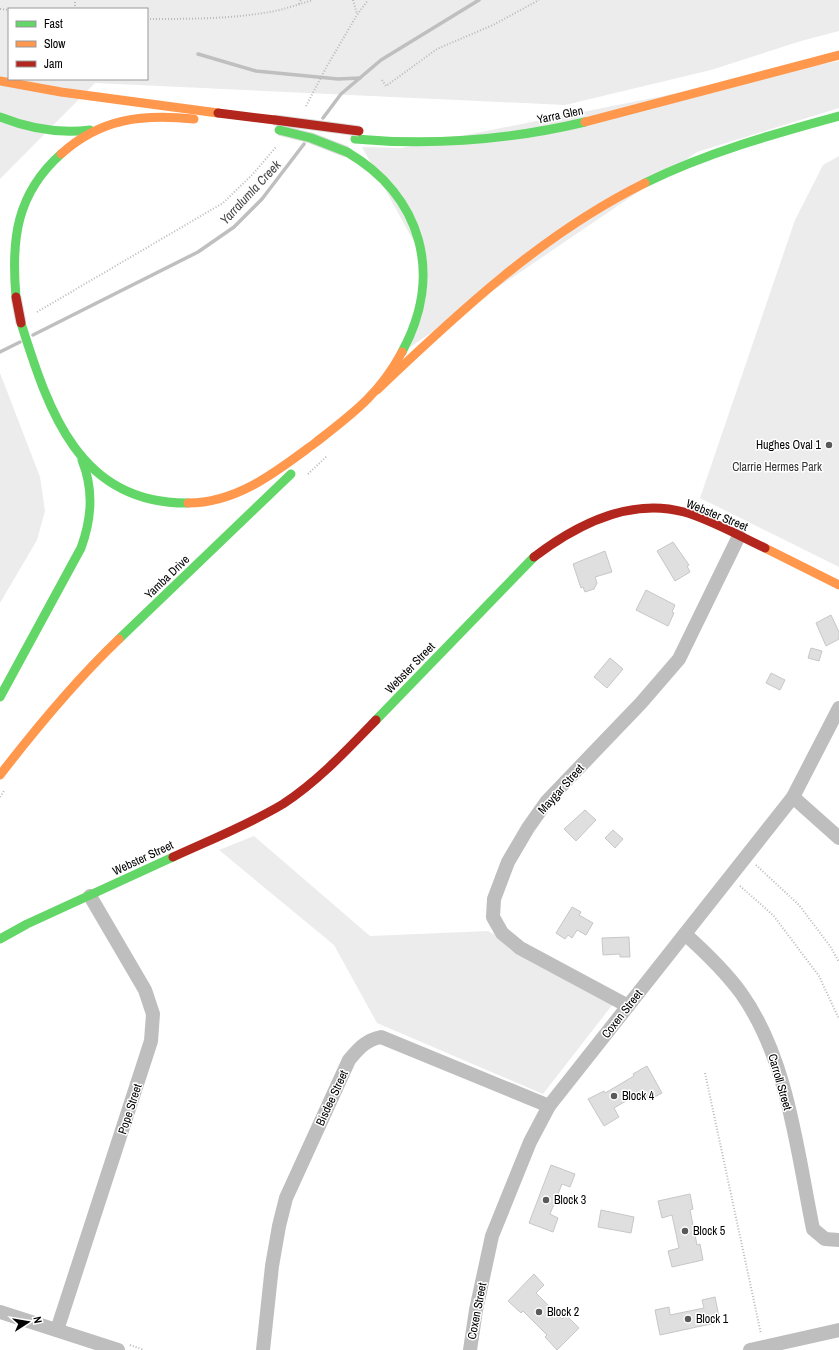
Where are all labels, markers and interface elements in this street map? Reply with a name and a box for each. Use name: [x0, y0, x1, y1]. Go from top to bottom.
legend: [8, 8, 148, 80]
text: Fast: [44, 16, 63, 32]
text: Slow: [44, 36, 66, 52]
text: Jam: [44, 56, 63, 72]
street label: Yarra Glen: [535, 102, 585, 128]
water label: Yarralumla Creek: [216, 156, 285, 228]
place label: Hughes Oval 1: [756, 437, 822, 453]
marker: Hughes Oval 1: [824, 440, 834, 450]
park label: Clarrie Hermes Park: [732, 459, 822, 475]
street label: Webster Street: [684, 495, 751, 535]
street label: Yamba Drive: [141, 552, 193, 602]
street label: Webster Street: [382, 639, 439, 697]
street label: Maygar Street: [534, 760, 588, 817]
street label: Webster Street: [110, 837, 176, 879]
street label: Coxen Street: [598, 986, 646, 1042]
street label: Carroll Street: [764, 1052, 796, 1112]
street label: Bisdee Street: [312, 1067, 352, 1128]
street label: Pope Street: [114, 1082, 146, 1136]
place label: Block 4: [622, 1088, 655, 1104]
marker: Block 4: [609, 1091, 619, 1101]
place label: Block 3: [554, 1192, 586, 1208]
marker: Block 3: [541, 1195, 551, 1205]
place label: Block 5: [693, 1223, 726, 1239]
marker: Block 5: [680, 1226, 690, 1236]
street label: Coxen Street: [464, 1281, 490, 1341]
north arrow: [8, 1302, 48, 1342]
place label: Block 2: [547, 1304, 579, 1320]
marker: Block 2: [534, 1307, 544, 1317]
place label: Block 1: [696, 1311, 729, 1327]
marker: Block 1: [683, 1314, 693, 1324]
text: N: [30, 1315, 45, 1325]

